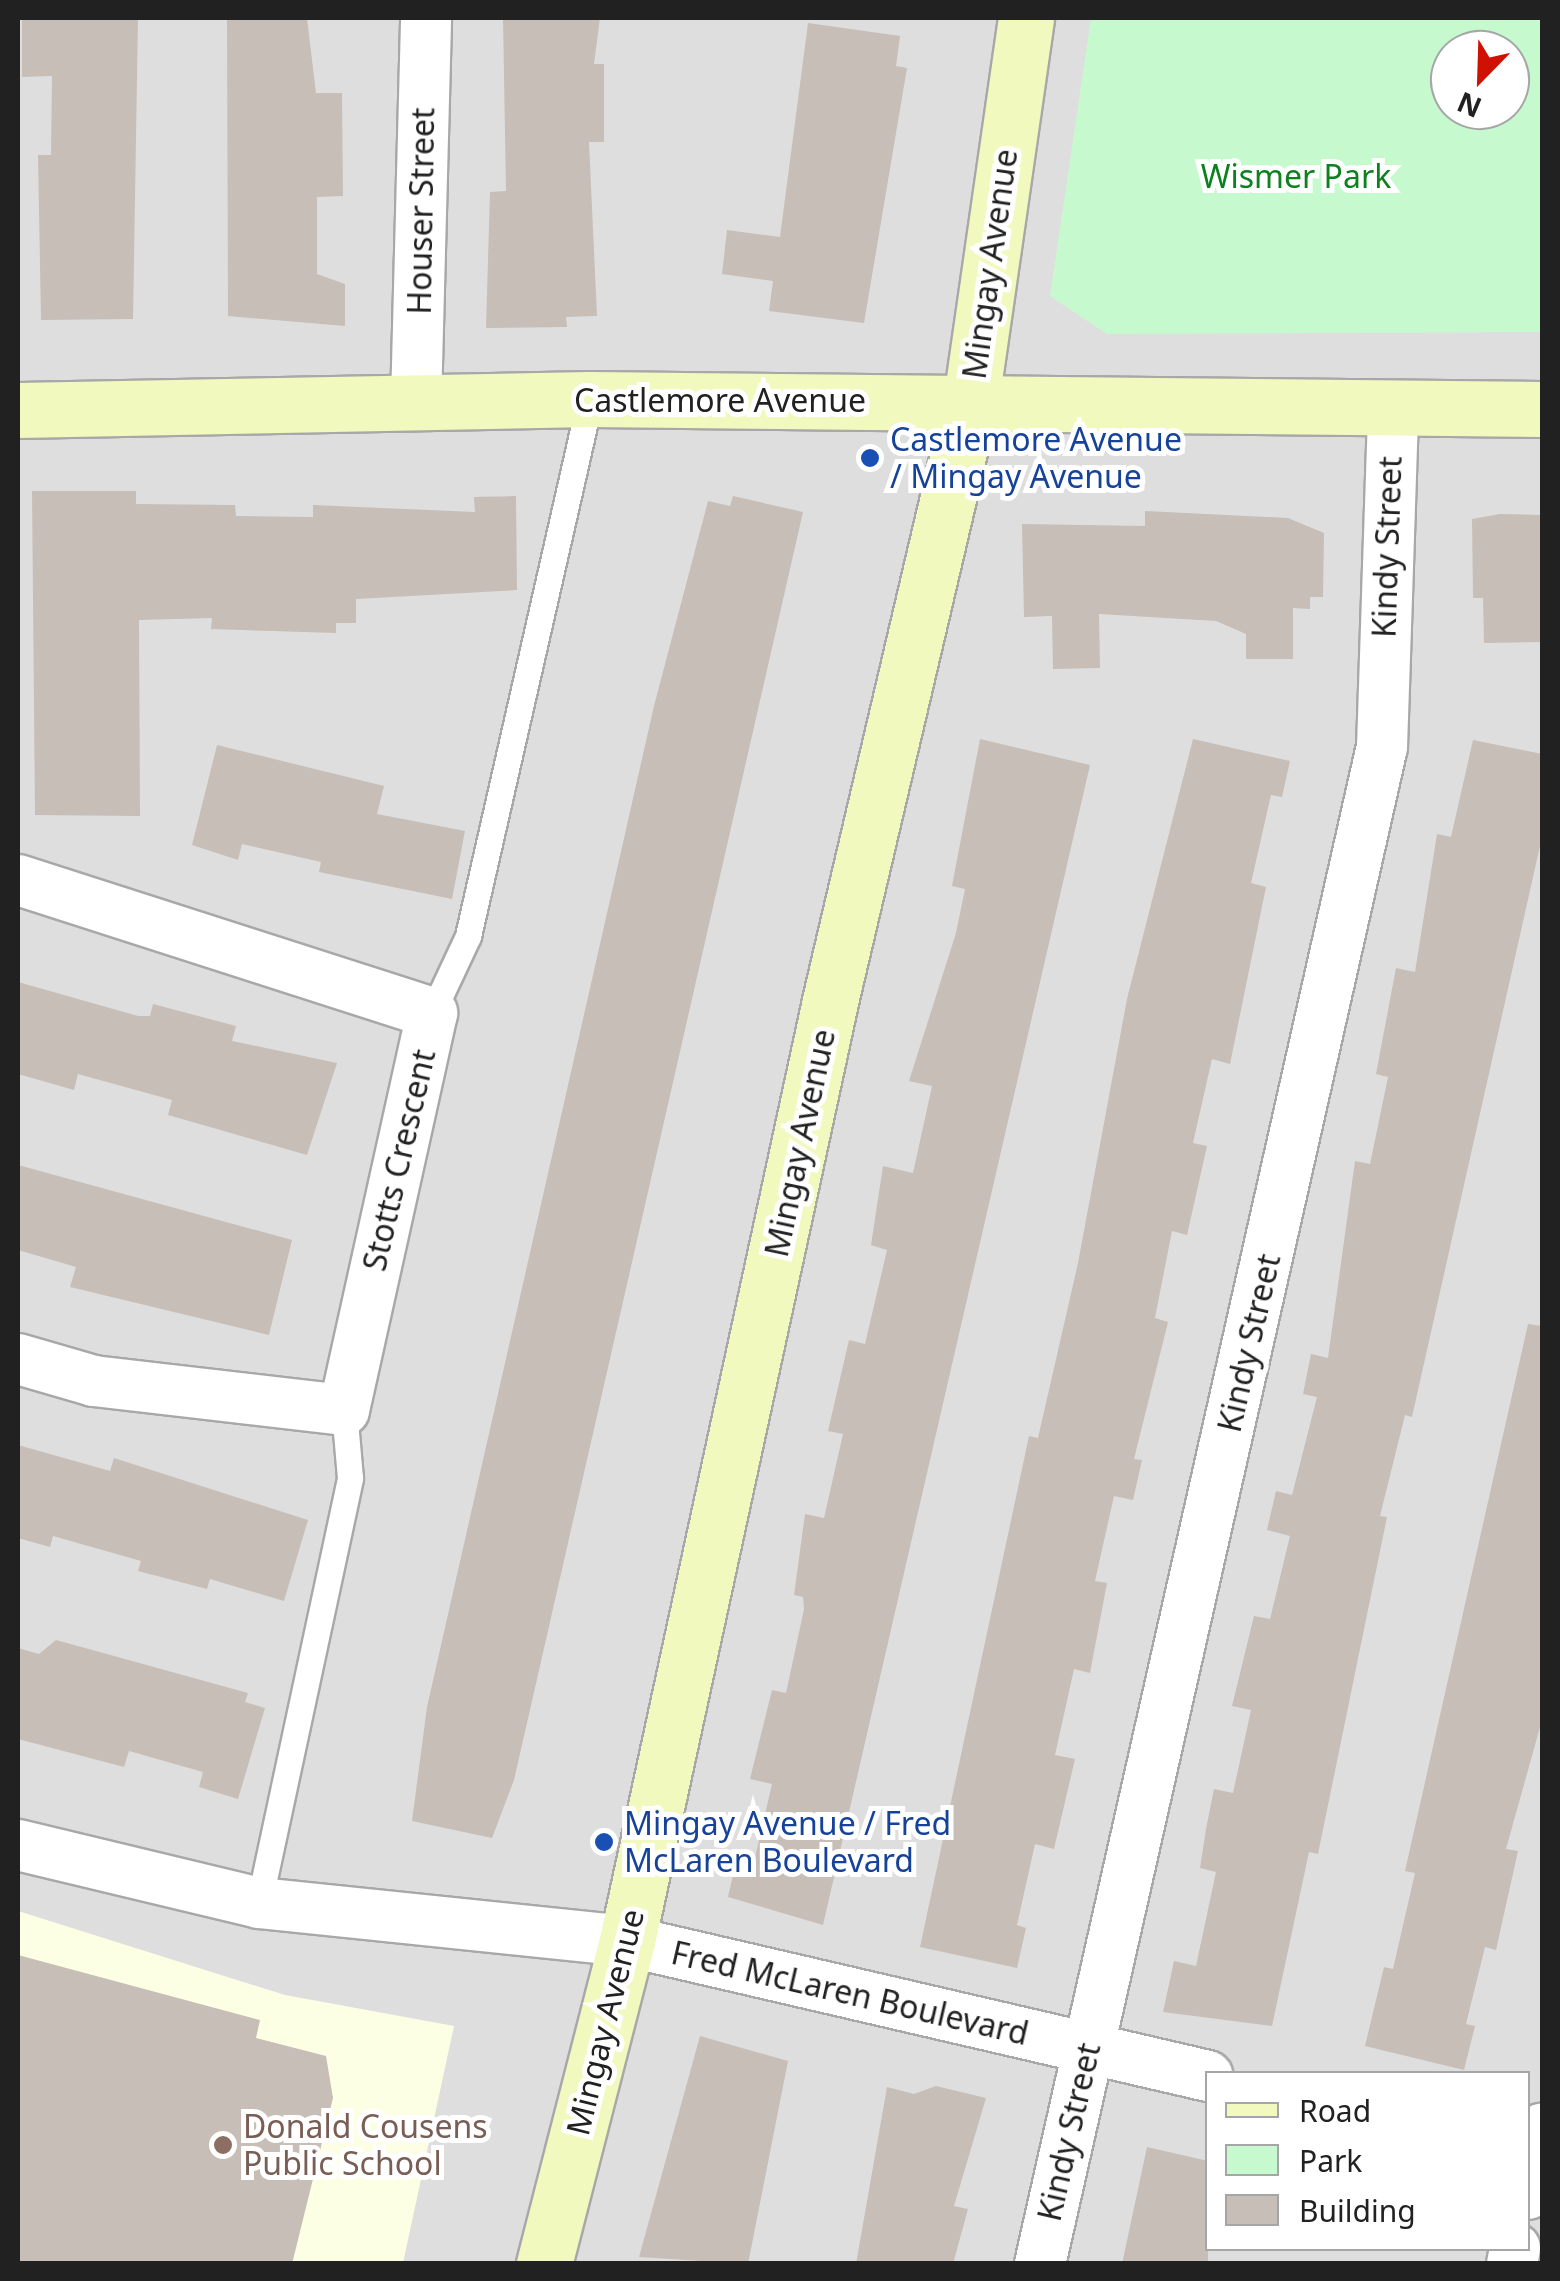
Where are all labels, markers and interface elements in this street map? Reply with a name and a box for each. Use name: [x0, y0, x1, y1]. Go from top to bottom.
north arrow: [1430, 30, 1530, 130]
text: N: [1451, 84, 1487, 128]
street label: Houser Street: [400, 107, 442, 315]
street label: Mingay Avenue: [955, 147, 1025, 381]
park label: Wismer Park: [1201, 157, 1391, 195]
street label: Castlemore Avenue: [574, 381, 866, 419]
place label: Castlemore Avenue / Mingay Avenue: [890, 421, 1182, 496]
marker: Castlemore Avenue / Mingay Avenue: [859, 447, 881, 469]
street label: Kindy Street: [1365, 456, 1409, 638]
street label: Mingay Avenue: [757, 1026, 843, 1260]
street label: Stotts Crescent: [355, 1046, 443, 1274]
street label: Kindy Street: [1210, 1250, 1288, 1436]
place label: Mingay Avenue / Fred McLaren Boulevard: [624, 1805, 951, 1880]
marker: Mingay Avenue / Fred McLaren Boulevard: [593, 1831, 615, 1853]
street label: Mingay Avenue: [558, 1905, 652, 2139]
street label: Fred McLaren Boulevard: [668, 1933, 1032, 2053]
street label: Kindy Street: [1030, 2039, 1108, 2225]
legend: [1205, 2071, 1530, 2251]
text: Road: [1299, 2090, 1371, 2131]
place label: Donald Cousens Public School: [243, 2108, 488, 2183]
marker: Donald Cousens Public School: [212, 2134, 234, 2156]
text: Park: [1299, 2140, 1362, 2181]
text: Building: [1299, 2190, 1416, 2231]

